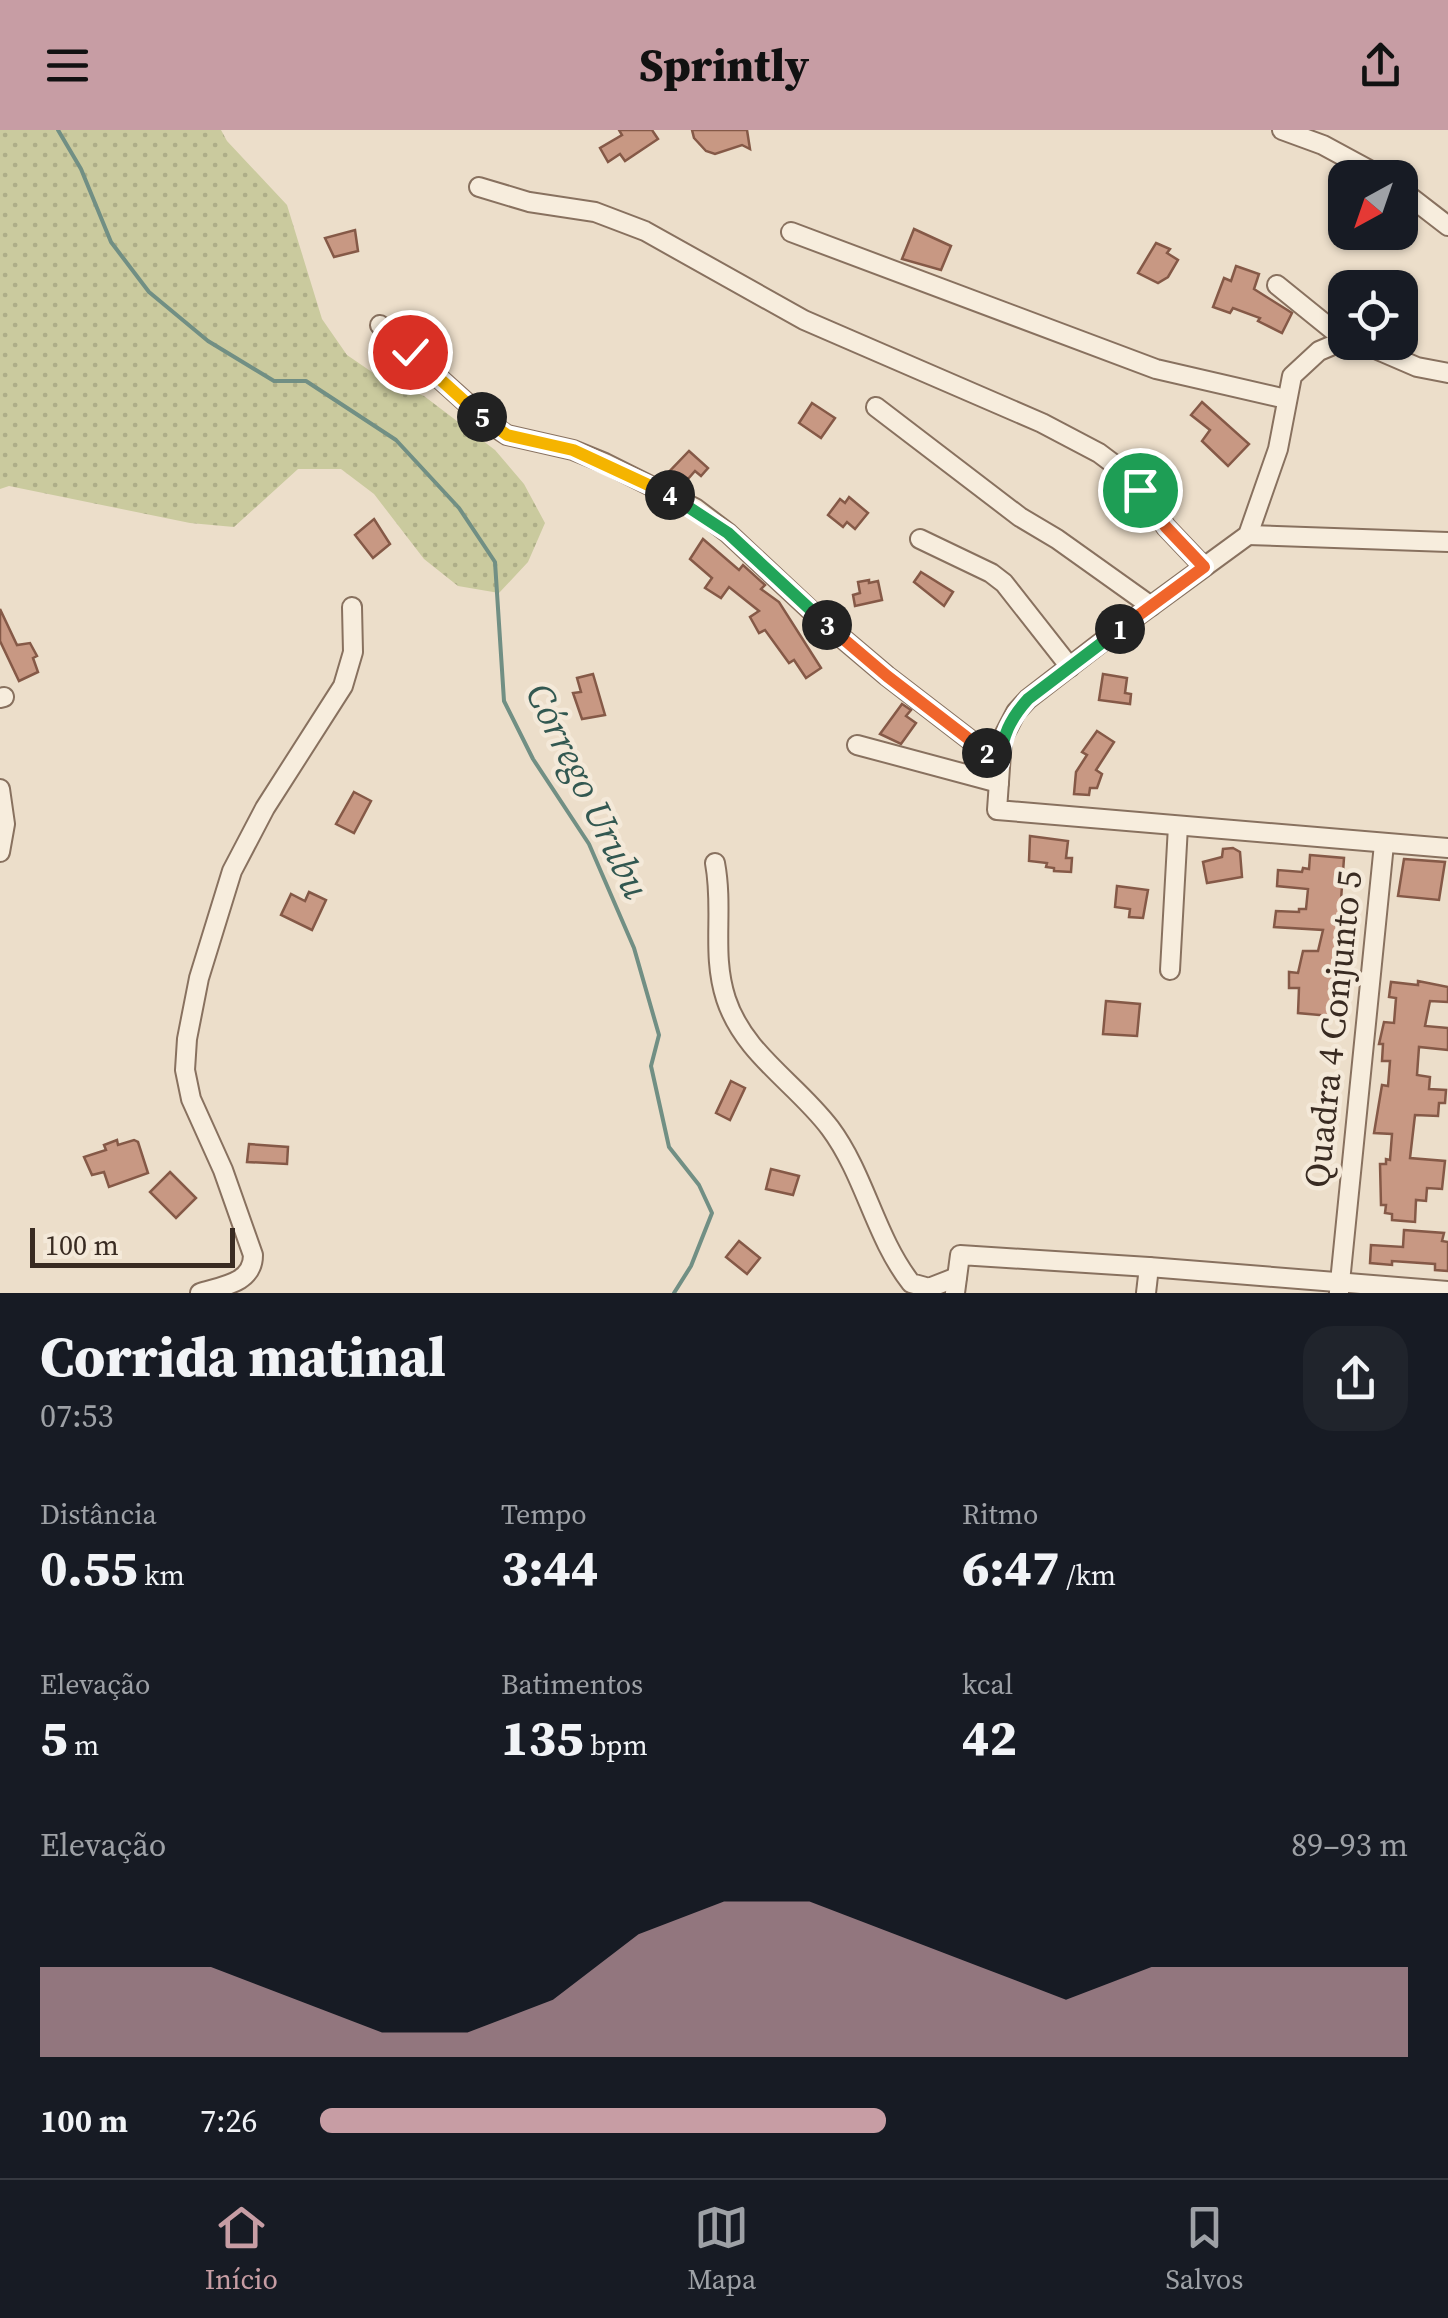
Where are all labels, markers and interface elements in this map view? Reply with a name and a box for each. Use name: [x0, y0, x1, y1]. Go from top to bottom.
text: Sprintly: [639, 34, 809, 96]
icon: menu: [40, 38, 95, 93]
icon: share: [1353, 38, 1408, 93]
north arrow: [1328, 160, 1418, 250]
map controls: [1328, 160, 1418, 360]
button: locate: [1328, 270, 1418, 360]
pin: [368, 310, 453, 395]
icon: check: [383, 325, 438, 380]
pin: 5: [457, 392, 507, 442]
text: 5: [474, 398, 490, 436]
pin: [1098, 448, 1183, 533]
icon: arrive: [1113, 463, 1168, 518]
pin: 4: [645, 470, 695, 520]
text: 4: [662, 476, 678, 514]
pin: 3: [802, 600, 852, 650]
pin: 1: [1095, 604, 1145, 654]
text: 3: [819, 606, 835, 644]
text: 1: [1112, 610, 1128, 648]
water label: Córrego Urubu: [513, 674, 663, 908]
pin: 2: [962, 728, 1012, 778]
text: 2: [979, 734, 995, 772]
street label: Quadra 4 Conjunto 5: [1292, 868, 1374, 1190]
scale bar: [30, 1223, 235, 1268]
text: 100 m: [45, 1226, 119, 1264]
text: Corrida matinal: [40, 1319, 446, 1394]
button: share: [1303, 1326, 1408, 1431]
text: 07:53: [40, 1394, 114, 1438]
text: Distância: [40, 1495, 157, 1533]
text: Tempo: [501, 1495, 587, 1533]
text: Ritmo: [962, 1495, 1038, 1533]
text: 0.55: [40, 1533, 138, 1602]
text: 3:44: [501, 1533, 599, 1602]
text: 6:47: [962, 1533, 1060, 1602]
text: km: [138, 1556, 185, 1594]
text: /km: [1060, 1556, 1116, 1594]
text: Elevação: [40, 1665, 150, 1703]
text: Batimentos: [501, 1665, 643, 1703]
text: kcal: [962, 1665, 1013, 1703]
text: 5: [40, 1703, 68, 1772]
text: 135: [501, 1703, 584, 1772]
text: 42: [962, 1703, 1017, 1772]
text: m: [68, 1726, 99, 1764]
text: bpm: [584, 1726, 648, 1764]
text: Elevação: [40, 1823, 166, 1867]
text: 89–93 m: [1291, 1823, 1408, 1867]
text: 100 m: [40, 2099, 128, 2143]
text: 7:26: [200, 2099, 258, 2143]
tab: Início: [205, 2200, 278, 2298]
tab: Mapa: [687, 2200, 756, 2298]
tab: Salvos: [1166, 2200, 1243, 2298]

